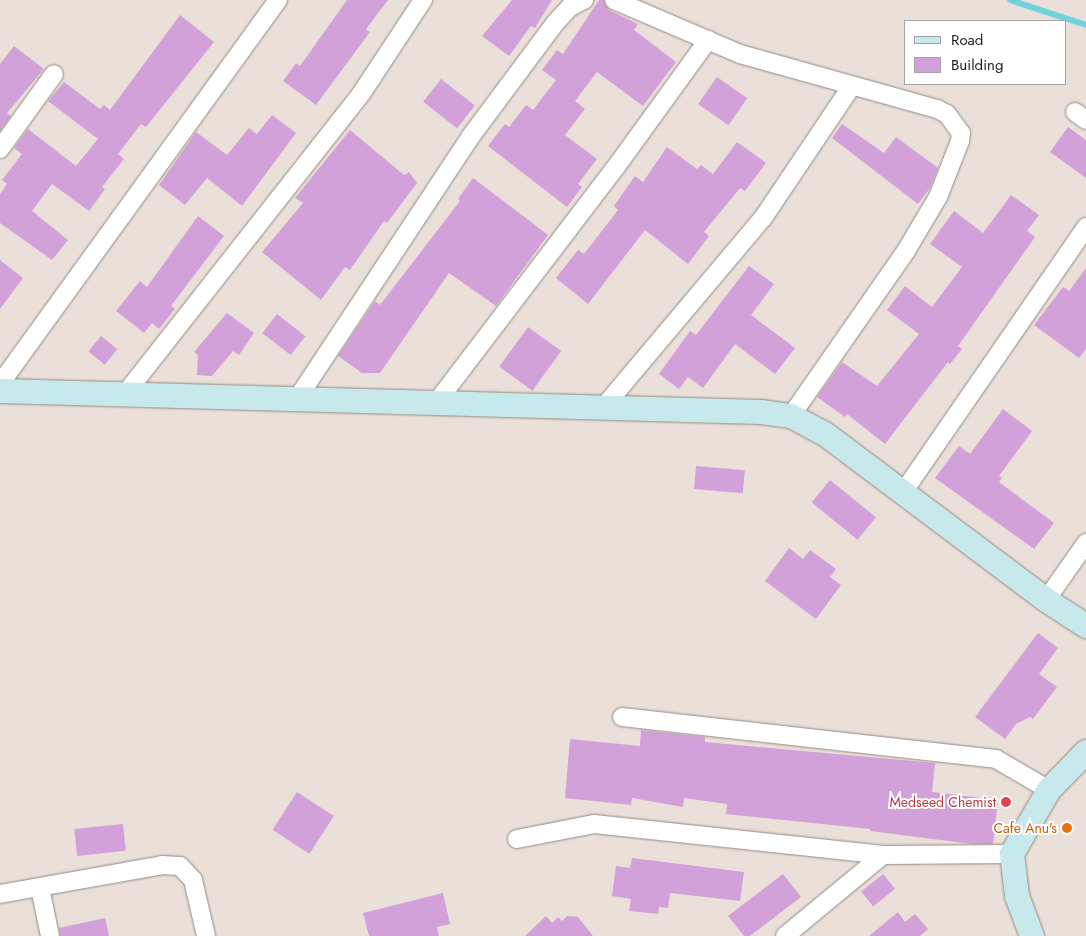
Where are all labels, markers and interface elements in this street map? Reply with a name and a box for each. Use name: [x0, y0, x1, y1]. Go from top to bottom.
legend: [904, 20, 1066, 85]
text: Road: [951, 29, 983, 51]
text: Building: [951, 54, 1003, 76]
place label: Medseed Chemist: [890, 794, 996, 810]
marker: Medseed Chemist: [1000, 796, 1012, 808]
place label: Cafe Anu's: [994, 820, 1057, 836]
marker: Cafe Anu's: [1061, 822, 1073, 834]

